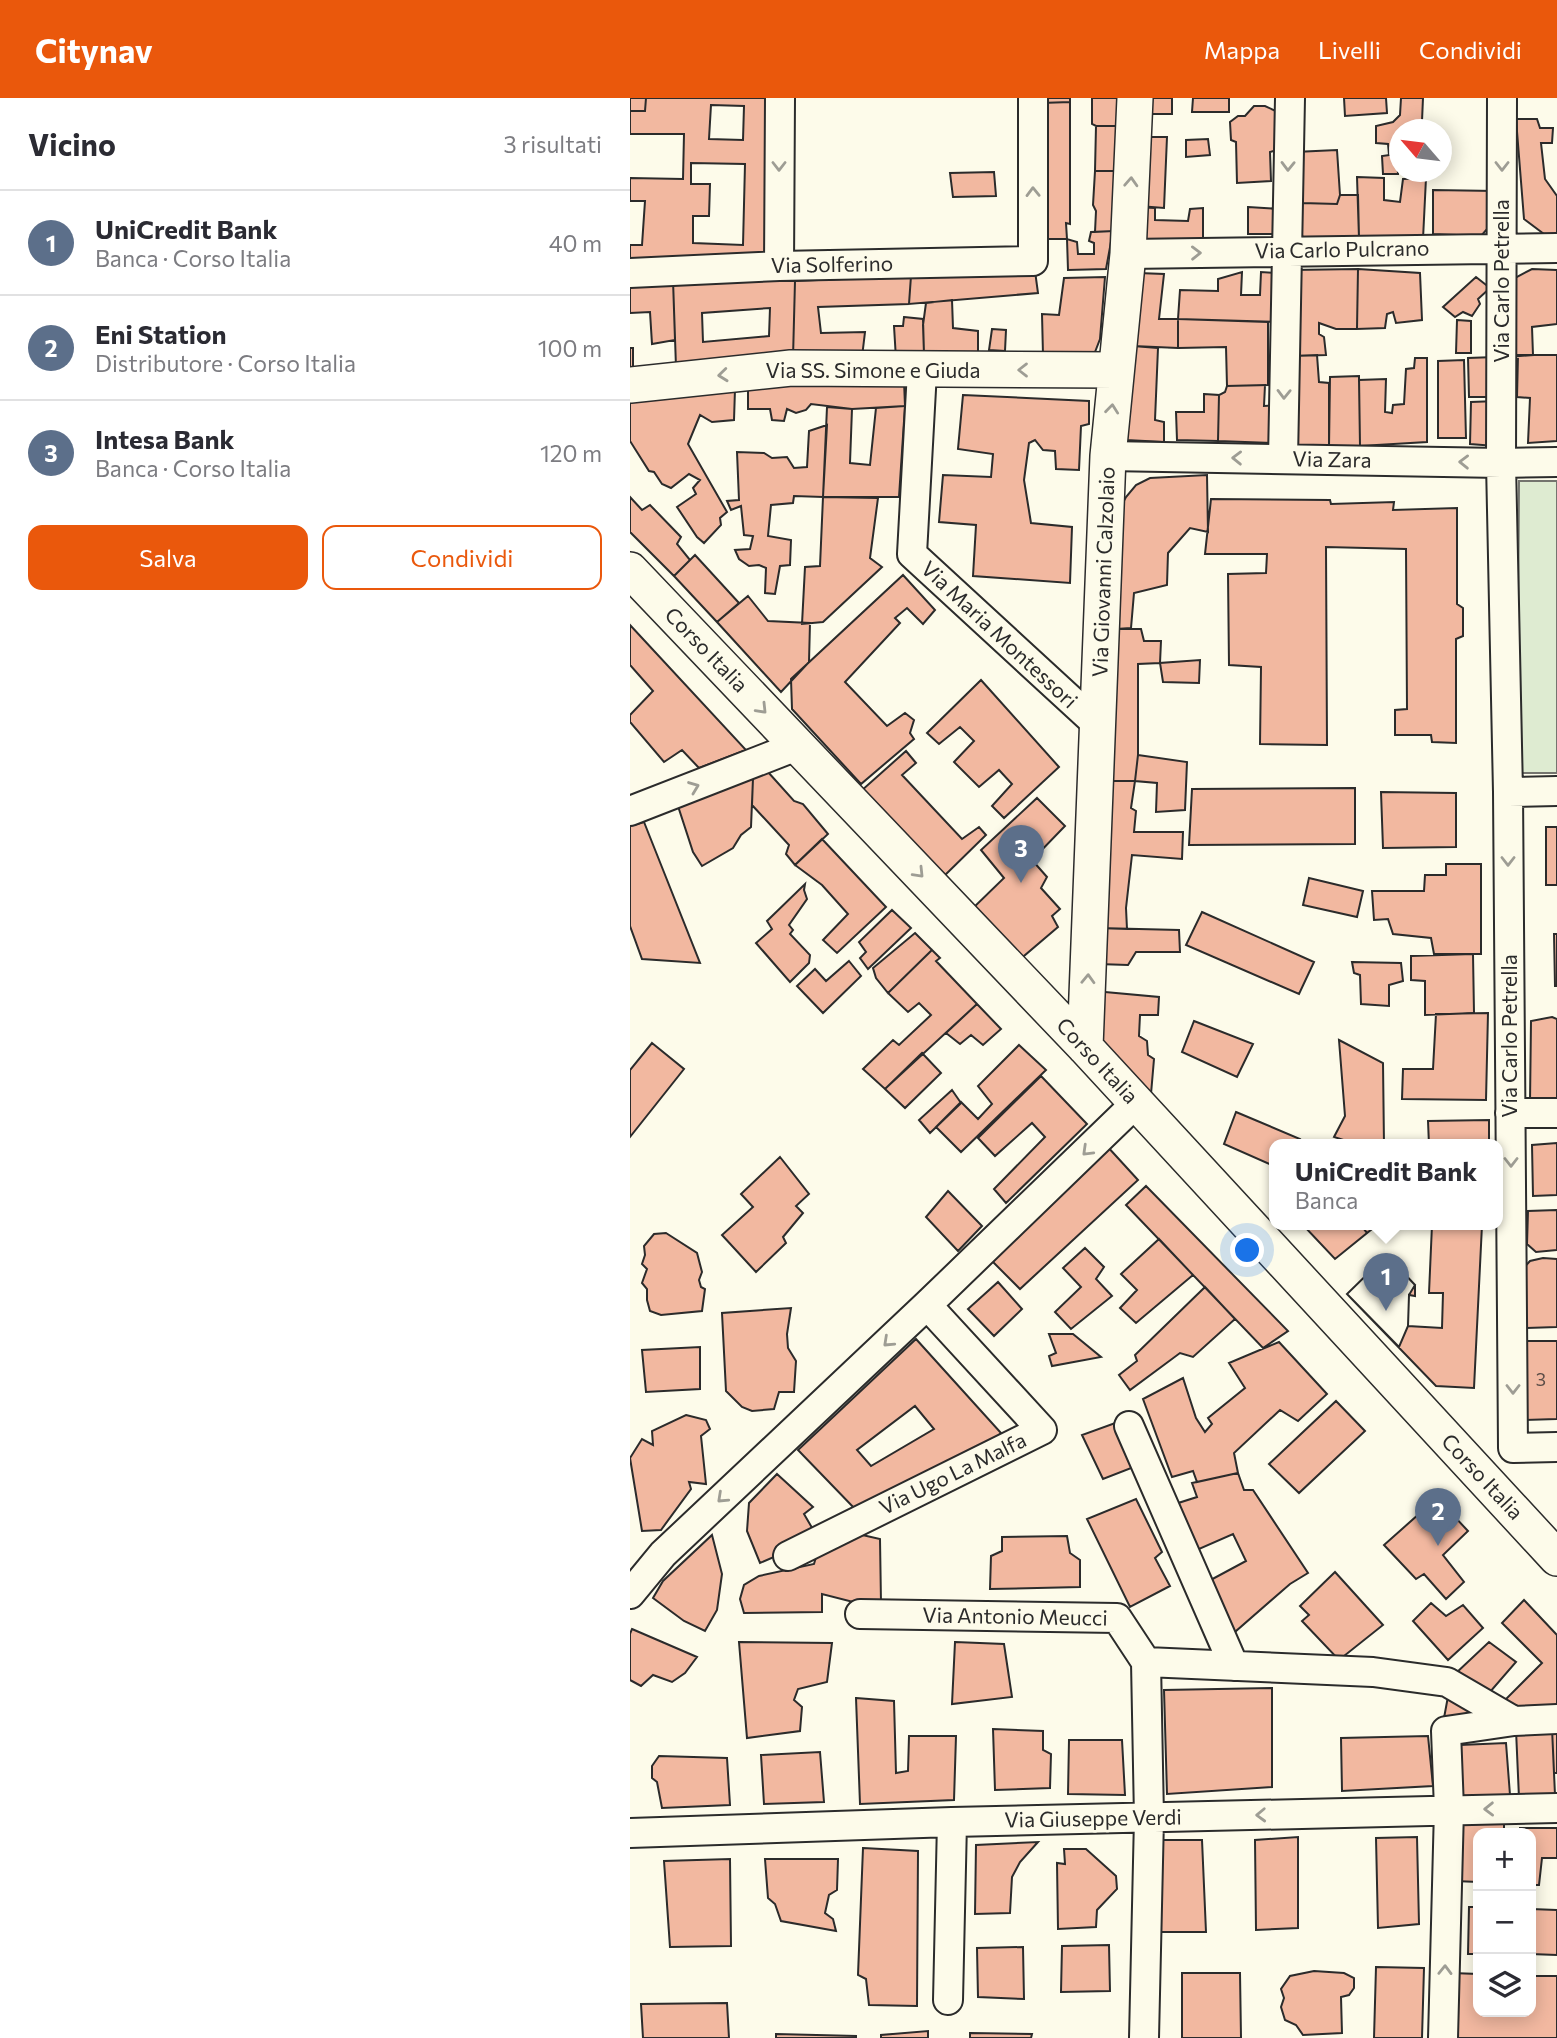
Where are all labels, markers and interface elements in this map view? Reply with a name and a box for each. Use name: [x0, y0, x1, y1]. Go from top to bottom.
text: Citynav: [35, 29, 153, 70]
text: Mappa: [1204, 35, 1280, 64]
text: Livelli: [1318, 35, 1381, 64]
text: Condividi: [1419, 35, 1522, 64]
north arrow: [1389, 119, 1452, 182]
text: Vicino: [28, 125, 116, 162]
text: 3 risultati: [503, 130, 602, 158]
one-way arrow: [771, 161, 787, 172]
one-way arrow: [1281, 161, 1296, 172]
one-way arrow: [1494, 161, 1510, 172]
one-way arrow: [1124, 177, 1139, 188]
one-way arrow: [1025, 187, 1041, 197]
street label: Via Carlo Petrella: [1488, 199, 1513, 363]
text: UniCredit Bank: [95, 213, 277, 244]
text: 1: [46, 229, 56, 257]
text: 40 m: [549, 229, 602, 257]
street label: Via Carlo Pulcrano: [1254, 234, 1430, 263]
text: Banca · Corso Italia: [95, 244, 291, 272]
one-way arrow: [1191, 245, 1202, 260]
street label: Via Solferino: [771, 250, 893, 277]
text: Eni Station: [95, 318, 227, 349]
text: 2: [44, 334, 58, 362]
text: 100 m: [538, 334, 602, 362]
text: Distributore · Corso Italia: [95, 349, 356, 377]
street label: Via SS. Simone e Giuda: [766, 357, 980, 382]
one-way arrow: [1018, 362, 1028, 378]
one-way arrow: [717, 367, 728, 382]
one-way arrow: [1276, 389, 1292, 399]
one-way arrow: [1105, 403, 1120, 415]
text: Intesa Bank: [95, 423, 234, 454]
text: 3: [44, 439, 58, 467]
text: 120 m: [540, 439, 602, 467]
street label: Via Zara: [1292, 445, 1372, 472]
one-way arrow: [1231, 451, 1242, 466]
text: Banca · Corso Italia: [95, 454, 291, 482]
one-way arrow: [1459, 455, 1470, 470]
street label: Via Giovanni Calzolaio: [1086, 466, 1119, 678]
button: Salva: [28, 525, 308, 590]
button: Condividi: [322, 525, 602, 590]
street label: Via Maria Montessori: [917, 555, 1083, 713]
street label: Corso Italia: [660, 601, 754, 697]
one-way arrow: [753, 700, 766, 713]
one-way arrow: [687, 781, 699, 795]
pin: 3: [998, 825, 1044, 883]
one-way arrow: [1500, 856, 1516, 866]
one-way arrow: [910, 865, 923, 878]
street label: Via Carlo Petrella: [1496, 954, 1521, 1118]
one-way arrow: [1080, 973, 1095, 984]
street label: Corso Italia: [1052, 1012, 1144, 1108]
popup: [1269, 1139, 1503, 1230]
one-way arrow: [1082, 1142, 1095, 1155]
text: UniCredit Bank: [1295, 1155, 1477, 1186]
one-way arrow: [1503, 1157, 1519, 1167]
text: Banca: [1295, 1186, 1358, 1214]
your location: [1230, 1233, 1264, 1267]
pin: 1: [1363, 1253, 1409, 1311]
one-way arrow: [883, 1334, 896, 1347]
house number: 3: [1536, 1368, 1546, 1390]
one-way arrow: [1505, 1384, 1521, 1395]
street label: Via Ugo La Malfa: [875, 1426, 1030, 1519]
street label: Corso Italia: [1437, 1428, 1529, 1524]
pin: 2: [1415, 1488, 1461, 1546]
one-way arrow: [717, 1490, 730, 1503]
street label: Via Antonio Meucci: [922, 1601, 1108, 1630]
one-way arrow: [1483, 1801, 1494, 1817]
street label: Via Giuseppe Verdi: [1004, 1803, 1182, 1832]
one-way arrow: [1256, 1807, 1266, 1823]
map controls: [1473, 1828, 1536, 2017]
button: +: [1473, 1828, 1536, 1891]
button: −: [1473, 1891, 1536, 1954]
button: layers: [1473, 1954, 1536, 2017]
one-way arrow: [1438, 1964, 1453, 1975]

